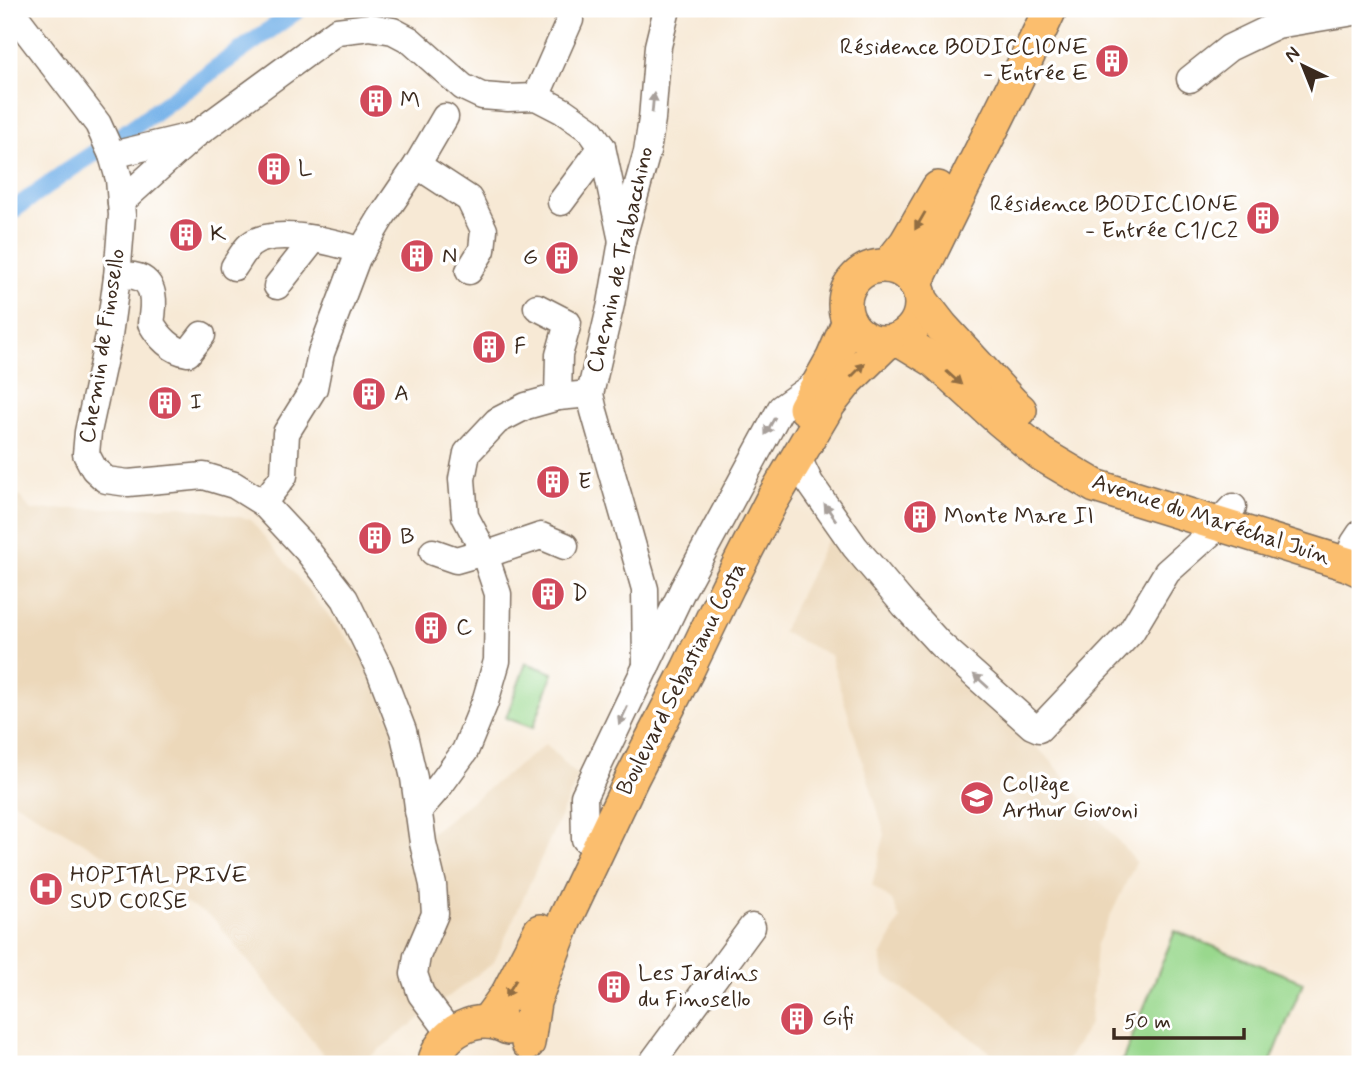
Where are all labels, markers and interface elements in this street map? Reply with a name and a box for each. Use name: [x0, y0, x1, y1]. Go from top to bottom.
north arrow: [1268, 32, 1338, 102]
place label: Résidence BODICCIONE - Entrée E: [840, 33, 1088, 89]
text: N: [1279, 41, 1306, 68]
building icon: Résidence BODICCIONE - Entrée E: [1093, 42, 1131, 80]
building icon: M: [357, 82, 395, 120]
place label: M: [400, 86, 420, 116]
one-way arrow: [648, 92, 659, 114]
street label: Chemin de Trabacchino: [580, 144, 662, 376]
building icon: L: [255, 150, 293, 188]
place label: L: [298, 154, 312, 184]
place label: Résidence BODICCIONE - Entrée C1/C2: [990, 190, 1238, 246]
building icon: Résidence BODICCIONE - Entrée C1/C2: [1244, 199, 1282, 237]
one-way arrow: [913, 211, 926, 230]
building icon: K: [167, 216, 205, 254]
place label: K: [210, 220, 227, 250]
building icon: N: [398, 237, 436, 275]
building icon: G: [543, 239, 581, 277]
place label: N: [442, 241, 457, 271]
place label: G: [523, 243, 538, 273]
street label: Chemin de Finosello: [73, 246, 133, 446]
building icon: F: [470, 328, 508, 366]
place label: F: [514, 332, 526, 362]
one-way arrow: [849, 363, 866, 379]
one-way arrow: [945, 370, 963, 386]
building icon: A: [350, 375, 388, 413]
place label: A: [394, 379, 409, 409]
building icon: I: [146, 384, 184, 422]
place label: I: [190, 388, 202, 418]
one-way arrow: [765, 417, 777, 437]
building icon: E: [534, 463, 572, 501]
place label: E: [578, 467, 591, 497]
street label: Avenue du Maréchal Juin: [1088, 467, 1334, 573]
building icon: Monte Mare II: [901, 498, 939, 536]
place label: Monte Mare II: [944, 502, 1094, 532]
one-way arrow: [823, 503, 837, 521]
building icon: B: [356, 519, 394, 557]
place label: B: [400, 523, 415, 553]
street label: Boulevard Sebastianu Costa: [610, 557, 754, 801]
building icon: D: [529, 575, 567, 613]
place label: D: [572, 579, 588, 609]
building icon: C: [412, 609, 450, 647]
place label: C: [456, 613, 472, 643]
one-way arrow: [972, 673, 990, 689]
one-way arrow: [617, 706, 629, 726]
place label: Collège Arthur Giovoni: [1002, 770, 1138, 826]
school or university icon: Collège Arthur Giovoni: [958, 779, 996, 817]
place label: HOPITAL PRIVE SUD CORSE: [70, 861, 248, 917]
hospital icon: HOPITAL PRIVE SUD CORSE: [27, 870, 65, 908]
place label: Les Jardins du Finosello: [638, 959, 758, 1015]
building icon: Les Jardins du Finosello: [595, 968, 633, 1006]
one-way arrow: [504, 978, 517, 997]
scale bar: [1114, 996, 1243, 1040]
building icon: Gifi: [778, 1000, 816, 1038]
place label: Gifi: [822, 1004, 854, 1034]
text: 50 m: [1124, 1008, 1171, 1036]

